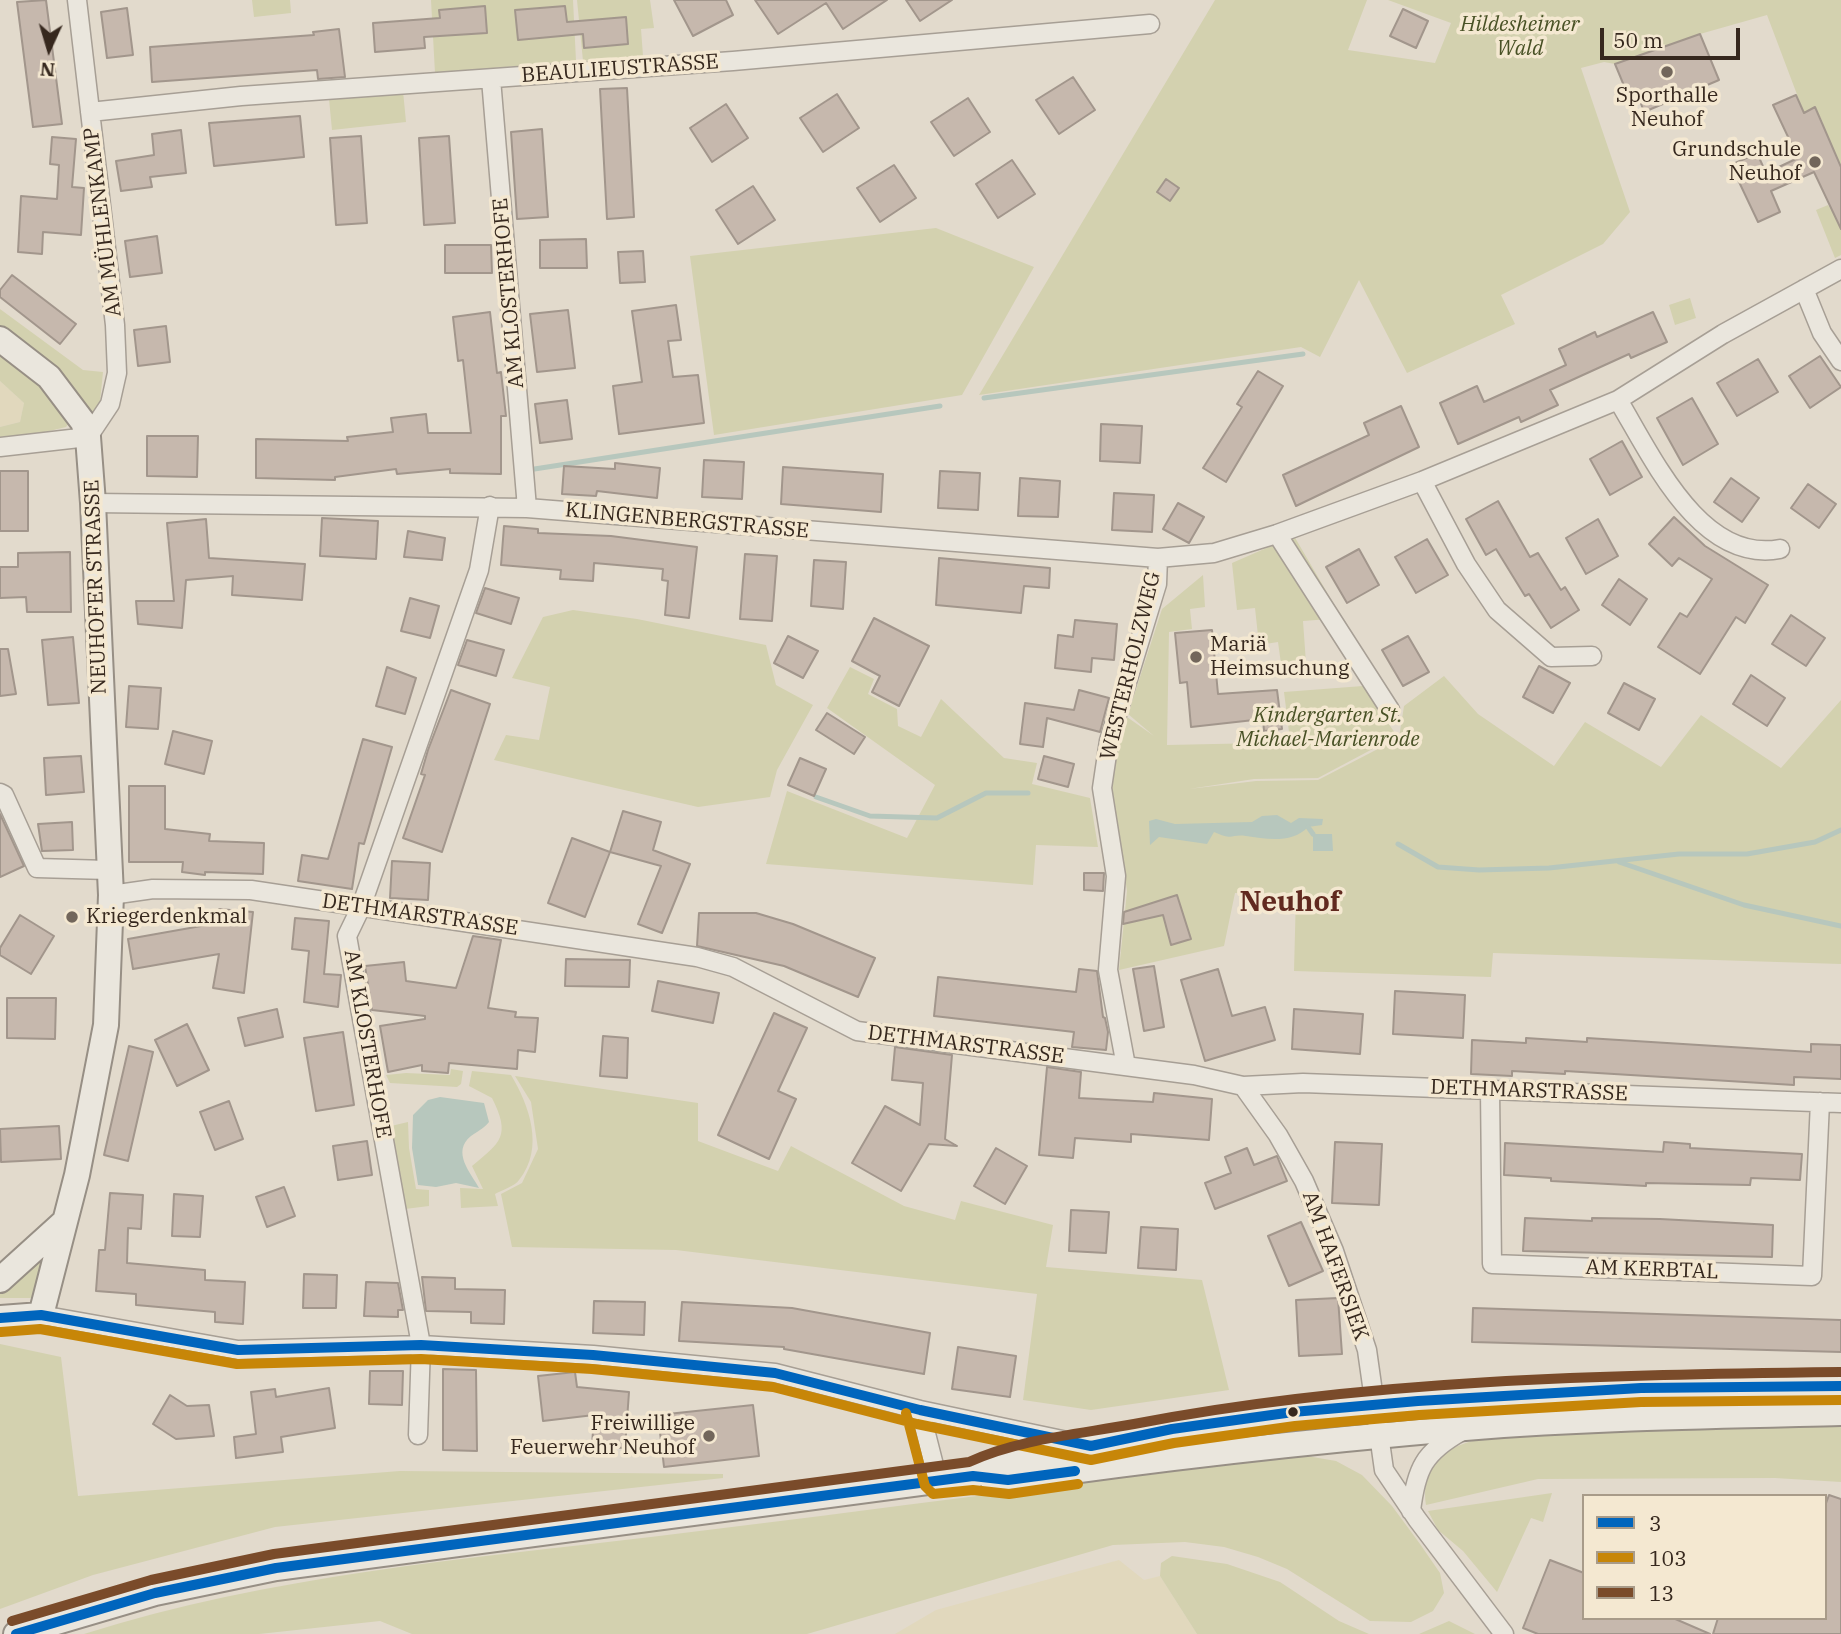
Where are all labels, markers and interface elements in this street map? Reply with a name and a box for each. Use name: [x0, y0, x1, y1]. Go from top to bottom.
park label: Hildesheimer Wald: [1460, 12, 1580, 62]
north arrow: [14, 14, 84, 84]
scale bar: [1603, 14, 1743, 58]
text: 50 m: [1613, 26, 1663, 54]
street label: BEAULIEUSTRASSE: [520, 50, 720, 88]
text: N: [39, 57, 56, 82]
marker: Sporthalle Neuhof: [1659, 64, 1675, 80]
place label: Sporthalle Neuhof: [1616, 83, 1718, 133]
street label: AM MÜHLENKAMP: [79, 126, 127, 318]
place label: Grundschule Neuhof: [1672, 137, 1801, 187]
marker: Grundschule Neuhof: [1807, 154, 1823, 170]
street label: AM KLOSTERHOFE: [488, 197, 530, 389]
street label: NEUHOFER STRASSE: [80, 479, 112, 695]
street label: KLINGENBERGSTRASSE: [564, 498, 810, 544]
street label: WESTERHOLZWEG: [1095, 569, 1167, 763]
place label: Mariä Heimsuchung: [1210, 632, 1349, 682]
marker: Mariä Heimsuchung: [1188, 649, 1204, 665]
park label: Kindergarten St. Michael-Marienrode: [1237, 703, 1419, 753]
district label: Neuhof: [1240, 886, 1340, 920]
street label: DETHMARSTRASSE: [320, 889, 520, 941]
place label: Kriegerdenkmal: [86, 904, 247, 930]
marker: Kriegerdenkmal: [64, 909, 80, 925]
street label: AM KLOSTERHOFE: [338, 948, 396, 1140]
street label: DETHMARSTRASSE: [866, 1020, 1066, 1070]
street label: DETHMARSTRASSE: [1430, 1075, 1628, 1107]
street label: AM HAFERSIEK: [1296, 1188, 1374, 1344]
street label: AM KERBTAL: [1585, 1255, 1719, 1285]
unlabelled marker: [1286, 1405, 1300, 1419]
place label: Freiwillige Feuerwehr Neuhof: [510, 1411, 695, 1461]
marker: Freiwillige Feuerwehr Neuhof: [701, 1428, 717, 1444]
legend: [1582, 1494, 1827, 1620]
text: 3: [1649, 1509, 1662, 1537]
text: 103: [1649, 1544, 1687, 1572]
text: 13: [1649, 1579, 1674, 1607]

